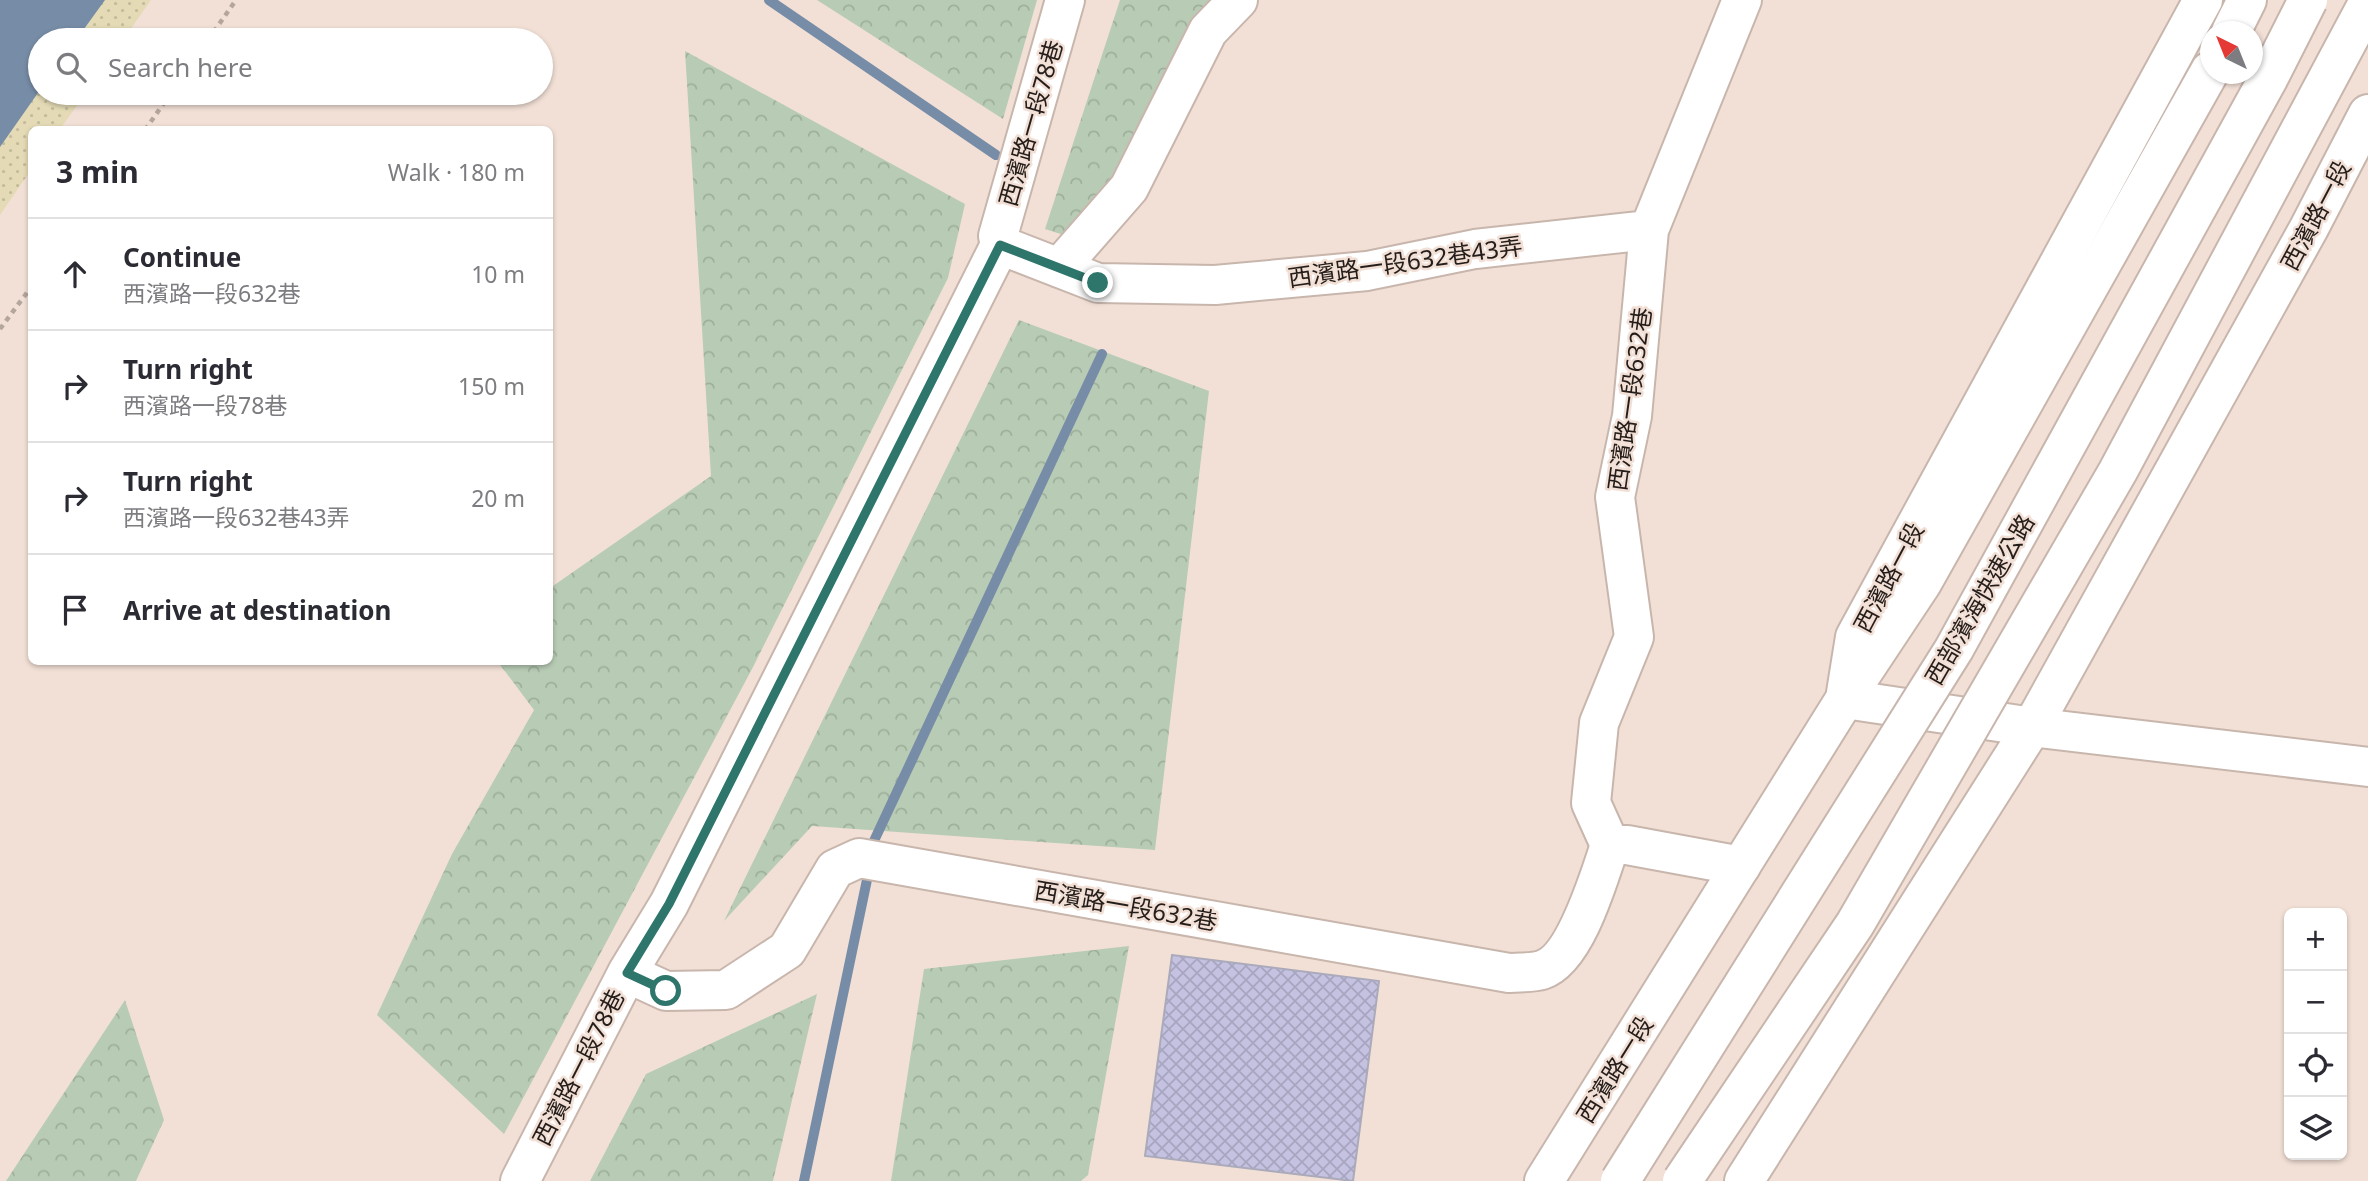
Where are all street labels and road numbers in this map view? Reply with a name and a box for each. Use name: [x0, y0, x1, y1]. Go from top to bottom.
street label: 西濱路一段78巷: [991, 36, 1069, 210]
street label: 西濱路一段: [2272, 154, 2358, 276]
street label: 西濱路一段632巷43弄: [1286, 228, 1524, 294]
street label: 西濱路一段632巷: [1600, 305, 1658, 493]
street label: 西部濱海快速公路: [1917, 508, 2041, 690]
street label: 西濱路一段: [1845, 516, 1931, 638]
street label: 西濱路一段632巷: [1032, 873, 1220, 937]
street label: 西濱路一段78巷: [524, 983, 632, 1151]
street label: 西濱路一段: [1568, 1009, 1660, 1129]

